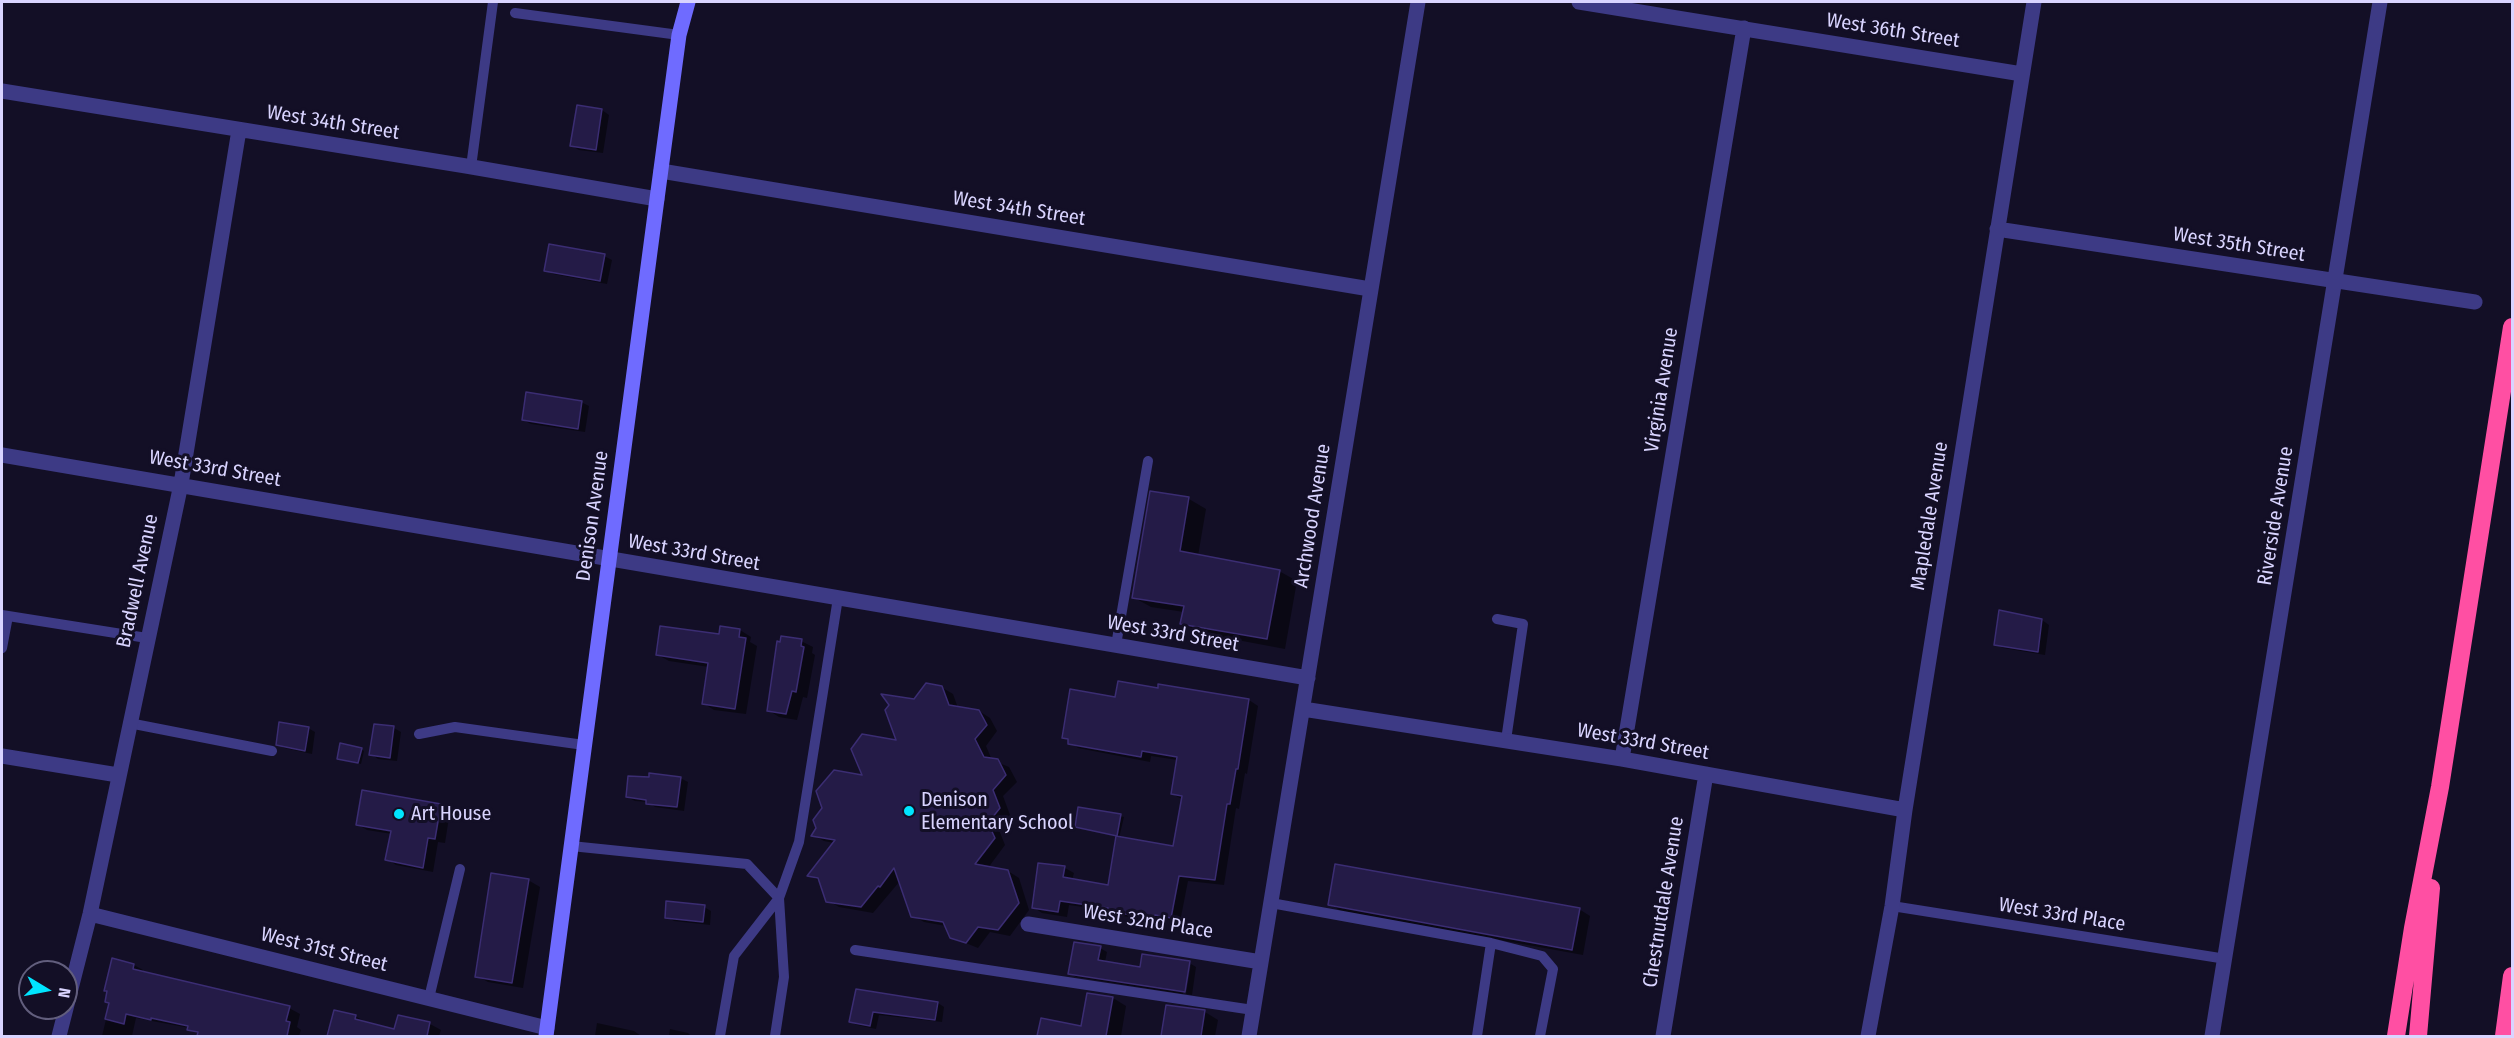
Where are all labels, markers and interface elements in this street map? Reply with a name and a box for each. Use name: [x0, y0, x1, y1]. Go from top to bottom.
street label: West 36th Street: [1825, 9, 1961, 53]
street label: West 34th Street: [265, 101, 401, 145]
street label: West 34th Street: [951, 187, 1087, 231]
street label: West 35th Street: [2171, 223, 2307, 267]
street label: Virginia Avenue: [1640, 326, 1684, 454]
street label: Mapledale Avenue: [1906, 440, 1954, 592]
street label: Archwood Avenue: [1290, 442, 1336, 590]
street label: Riverside Avenue: [2253, 445, 2299, 587]
street label: West 33rd Street: [147, 446, 283, 492]
street label: Denison Avenue: [572, 449, 614, 583]
street label: Bradwell Avenue: [112, 512, 164, 650]
street label: West 33rd Street: [626, 530, 762, 576]
street label: West 33rd Street: [1105, 611, 1241, 657]
street label: West 33rd Street: [1575, 719, 1711, 765]
place label: Denison Elementary School: [921, 788, 1073, 835]
place label: Art House: [411, 802, 491, 826]
marker: Denison Elementary School: [902, 804, 916, 818]
marker: Art House: [392, 807, 406, 821]
street label: Chestnutdale Avenue: [1639, 815, 1689, 989]
street label: West 33rd Place: [1997, 893, 2127, 937]
street label: West 32nd Place: [1081, 900, 1215, 944]
street label: West 31st Street: [258, 923, 390, 977]
north arrow: [18, 960, 78, 1020]
text: N: [54, 986, 74, 999]

